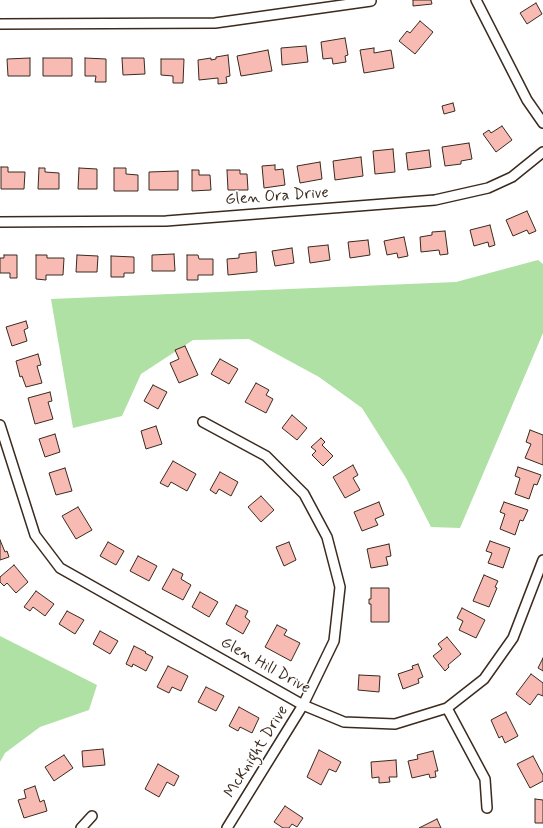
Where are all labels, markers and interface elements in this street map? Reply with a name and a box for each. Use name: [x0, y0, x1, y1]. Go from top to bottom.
street label: Glen Ora Drive: [225, 184, 329, 210]
street label: Glen Hill Drive: [217, 633, 313, 699]
street label: McKnight Drive: [221, 702, 293, 802]

